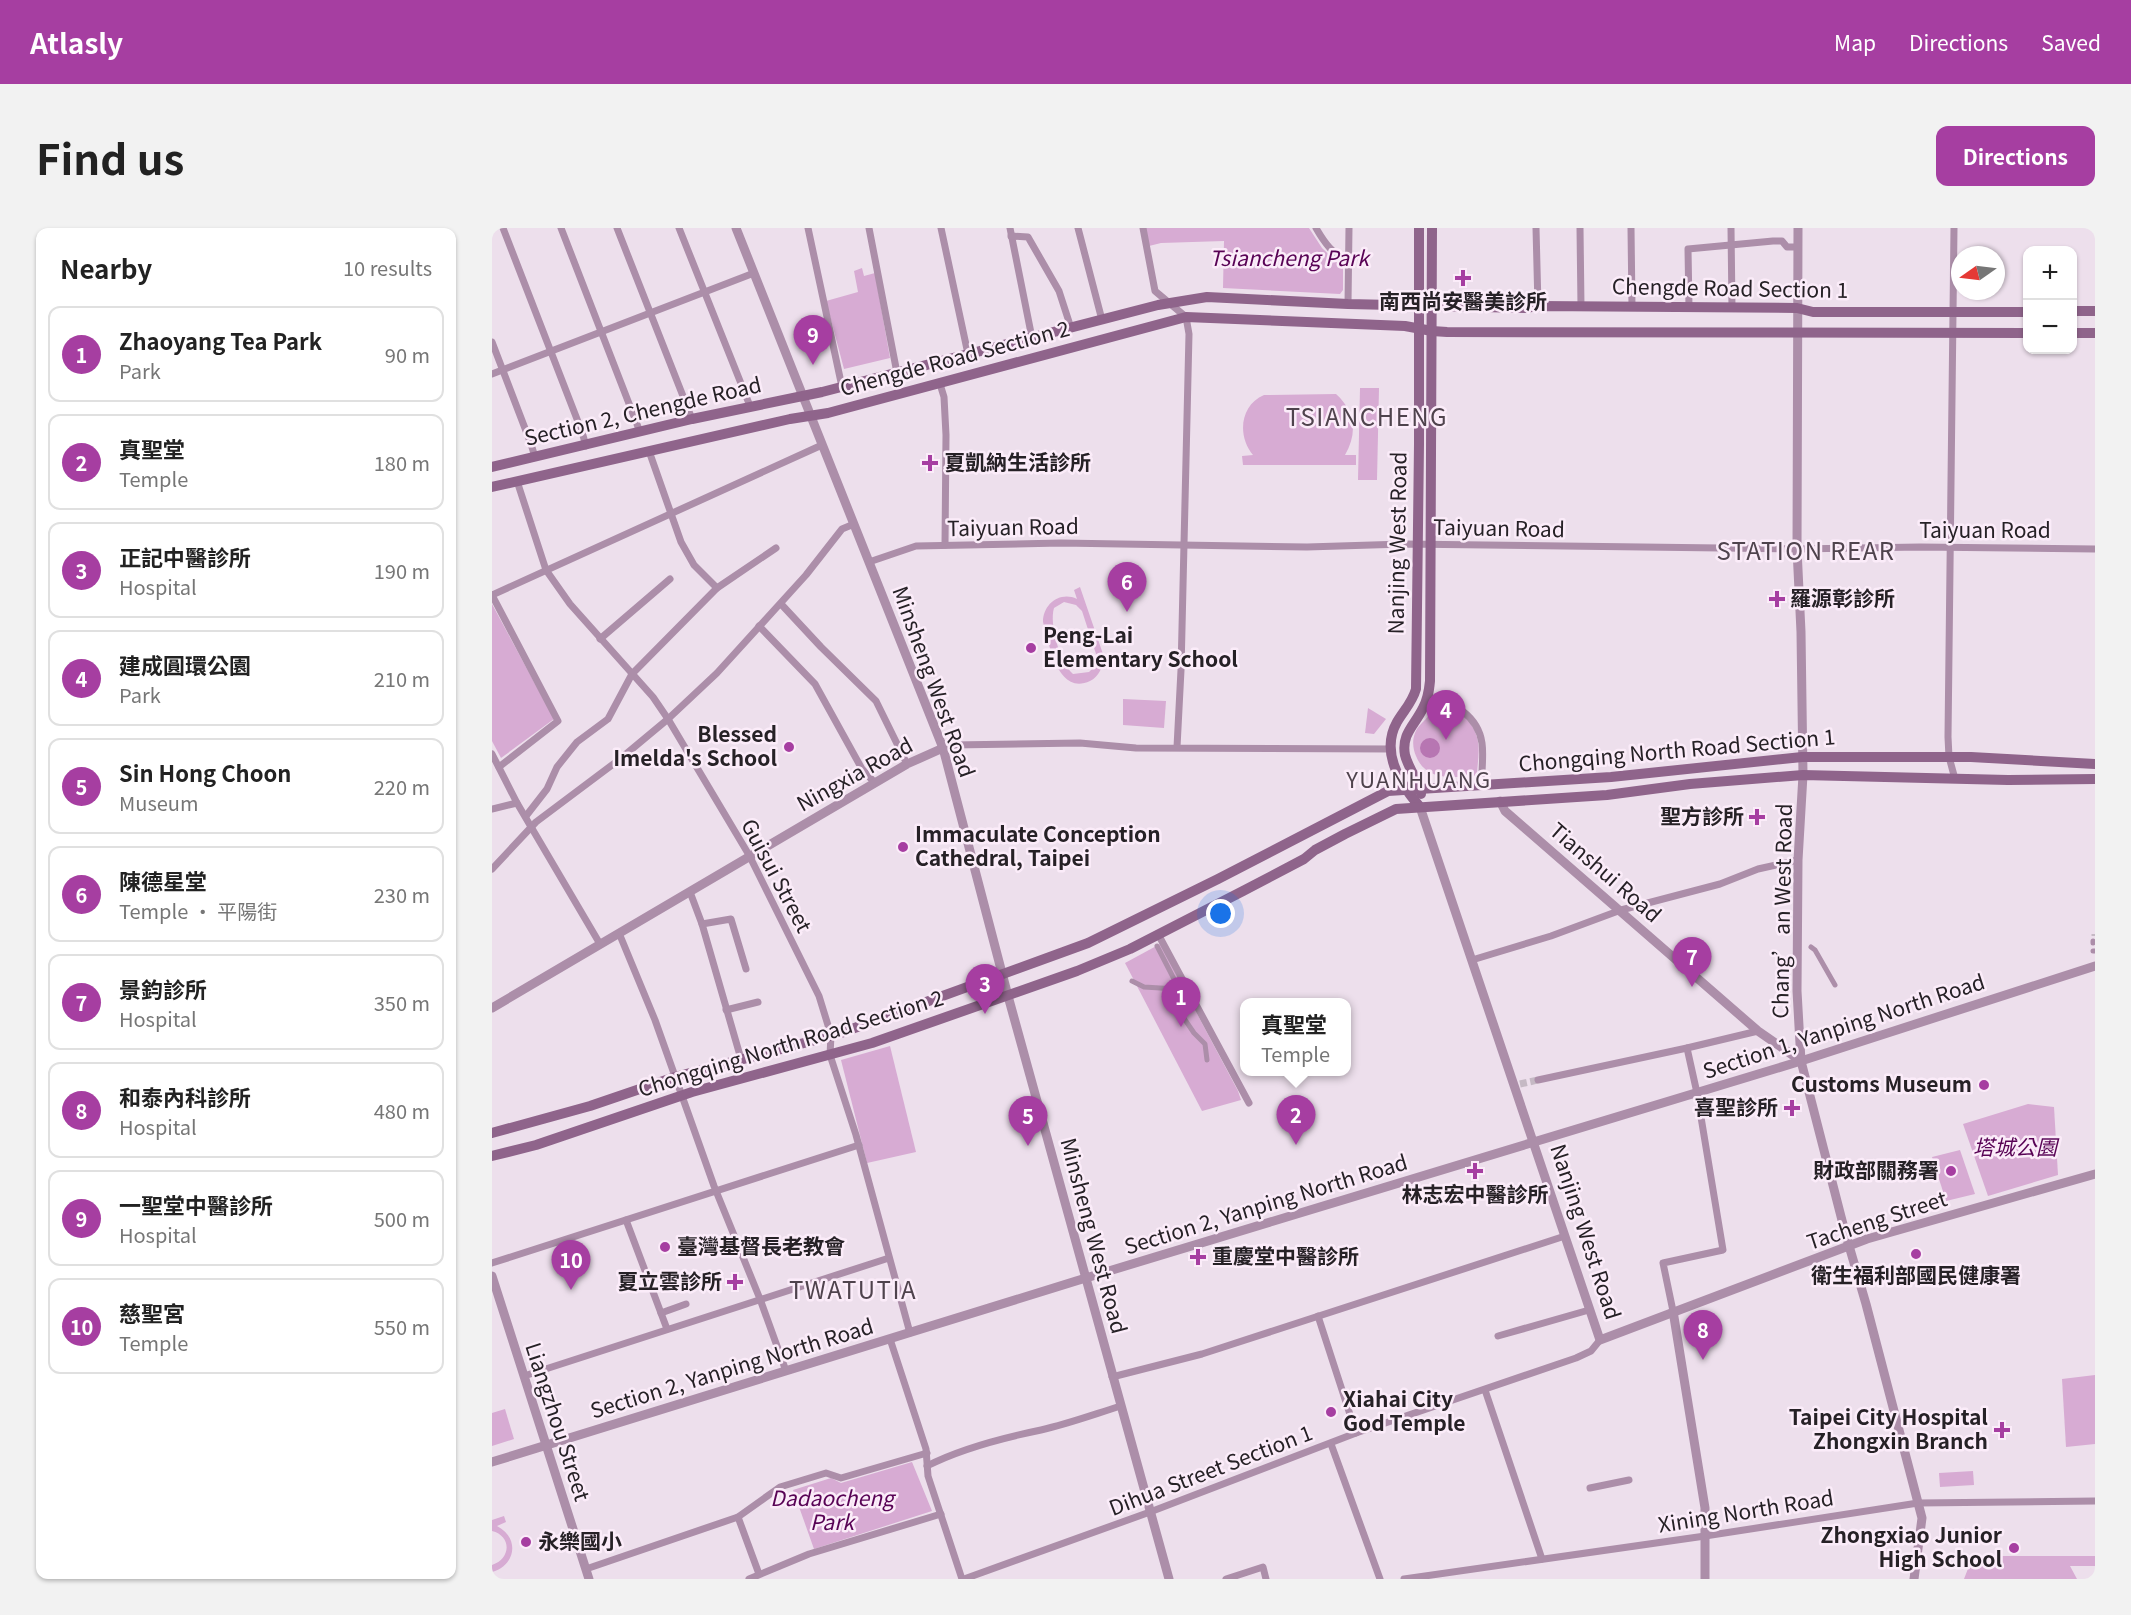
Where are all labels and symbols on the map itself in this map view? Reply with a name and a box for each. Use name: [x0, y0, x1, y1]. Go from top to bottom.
park label: Tsiancheng Park: [1209, 242, 1371, 272]
north arrow: [1951, 246, 2005, 300]
marker: 南西尚安醫美診所: [1454, 269, 1472, 287]
street label: Chengde Road Section 1: [1612, 270, 1849, 304]
place label: 南西尚安醫美診所: [1379, 285, 1547, 315]
street label: Chengde Road Section 2: [836, 312, 1073, 402]
pin: 9: [794, 316, 832, 365]
street label: Section 2, Chengde Road: [521, 368, 764, 452]
district label: TSIANCHENG: [1286, 398, 1448, 433]
place label: 夏凱納生活診所: [944, 446, 1091, 476]
street label: Nanjing West Road: [1379, 451, 1413, 635]
marker: 夏凱納生活診所: [921, 454, 939, 472]
street label: Taiyuan Road: [947, 510, 1079, 542]
street label: Taiyuan Road: [1433, 511, 1565, 543]
street label: Taiyuan Road: [1919, 514, 2051, 544]
district label: STATION REAR: [1716, 532, 1896, 567]
pin: 6: [1108, 562, 1146, 612]
street label: Minsheng West Road: [886, 582, 983, 781]
place label: 羅源彰診所: [1790, 582, 1895, 612]
marker: 羅源彰診所: [1768, 590, 1786, 608]
place label: Peng-Lai Elementary School: [1043, 619, 1238, 673]
marker: Peng-Lai Elementary School: [1024, 641, 1038, 655]
pin: 4: [1426, 690, 1466, 740]
place label: Blessed Imelda's School: [613, 718, 777, 772]
street label: Chongqing North Road Section 1: [1517, 720, 1836, 778]
street label: Ningxia Road: [791, 729, 918, 818]
marker: Blessed Imelda's School: [782, 740, 796, 754]
district label: YUANHUANG: [1345, 762, 1492, 794]
place label: 聖方診所: [1660, 800, 1744, 830]
street label: Chang’an West Road: [1764, 803, 1798, 1019]
marker: 聖方診所: [1748, 808, 1766, 826]
street label: Guisui Street: [735, 813, 820, 937]
street label: Tianshui Road: [1544, 815, 1669, 928]
place label: Immaculate Conception Cathedral, Taipei: [915, 818, 1161, 872]
marker: Immaculate Conception Cathedral, Taipei: [896, 840, 910, 854]
your location: [1206, 899, 1235, 928]
pin: 7: [1672, 938, 1712, 987]
pin: 3: [966, 964, 1004, 1014]
street label: Section 1, Yanping North Road: [1699, 965, 1988, 1085]
pin: 1: [1162, 978, 1200, 1027]
street label: Chongqing North Road Section 2: [634, 981, 947, 1103]
place label: Customs Museum: [1791, 1068, 1972, 1098]
marker: Customs Museum: [1977, 1078, 1991, 1092]
place label: 喜聖診所: [1694, 1091, 1778, 1121]
pin: 5: [1008, 1096, 1048, 1146]
pin: 2: [1276, 1096, 1316, 1145]
marker: 喜聖診所: [1783, 1099, 1801, 1117]
park label: 塔城公園: [1973, 1131, 2060, 1161]
street label: Minsheng West Road: [1054, 1134, 1135, 1337]
street label: Nanjing West Road: [1544, 1140, 1629, 1323]
street label: Section 2, Yanping North Road: [1120, 1146, 1411, 1261]
place label: 財政部關務署: [1813, 1154, 1939, 1184]
marker: 林志宏中醫診所: [1466, 1162, 1484, 1180]
marker: 財政部關務署: [1944, 1164, 1958, 1178]
place label: 林志宏中醫診所: [1402, 1178, 1549, 1208]
street label: Tacheng Street: [1802, 1182, 1950, 1256]
place label: 臺灣基督長老教會: [677, 1230, 845, 1260]
pin: 10: [552, 1240, 590, 1290]
marker: 臺灣基督長老教會: [658, 1240, 672, 1254]
place label: 重慶堂中醫診所: [1212, 1240, 1359, 1270]
marker: 衛生福利部國民健康署: [1909, 1247, 1923, 1261]
marker: 重慶堂中醫診所: [1189, 1248, 1207, 1266]
place label: 衛生福利部國民健康署: [1811, 1259, 2021, 1289]
place label: 夏立雲診所: [617, 1265, 722, 1295]
district label: TWATUTIA: [789, 1271, 917, 1306]
marker: 夏立雲診所: [726, 1273, 744, 1291]
street label: Section 2, Yanping North Road: [586, 1310, 877, 1425]
pin: 8: [1684, 1310, 1722, 1360]
street label: Liangzhou Street: [519, 1338, 599, 1504]
place label: Xiahai City God Temple: [1343, 1383, 1466, 1437]
place label: Taipei City Hospital Zhongxin Branch: [1789, 1401, 1988, 1455]
marker: Xiahai City God Temple: [1324, 1405, 1338, 1419]
street label: Dihua Street Section 1: [1104, 1416, 1316, 1522]
marker: Taipei City Hospital Zhongxin Branch: [1993, 1421, 2011, 1439]
street label: Xining North Road: [1656, 1481, 1836, 1539]
park label: Dadaocheng Park: [770, 1482, 897, 1536]
place label: Zhongxiao Junior High School: [1821, 1519, 2003, 1573]
place label: 永樂國小: [538, 1525, 622, 1555]
marker: 永樂國小: [519, 1535, 533, 1549]
marker: Zhongxiao Junior High School: [2007, 1541, 2021, 1555]

